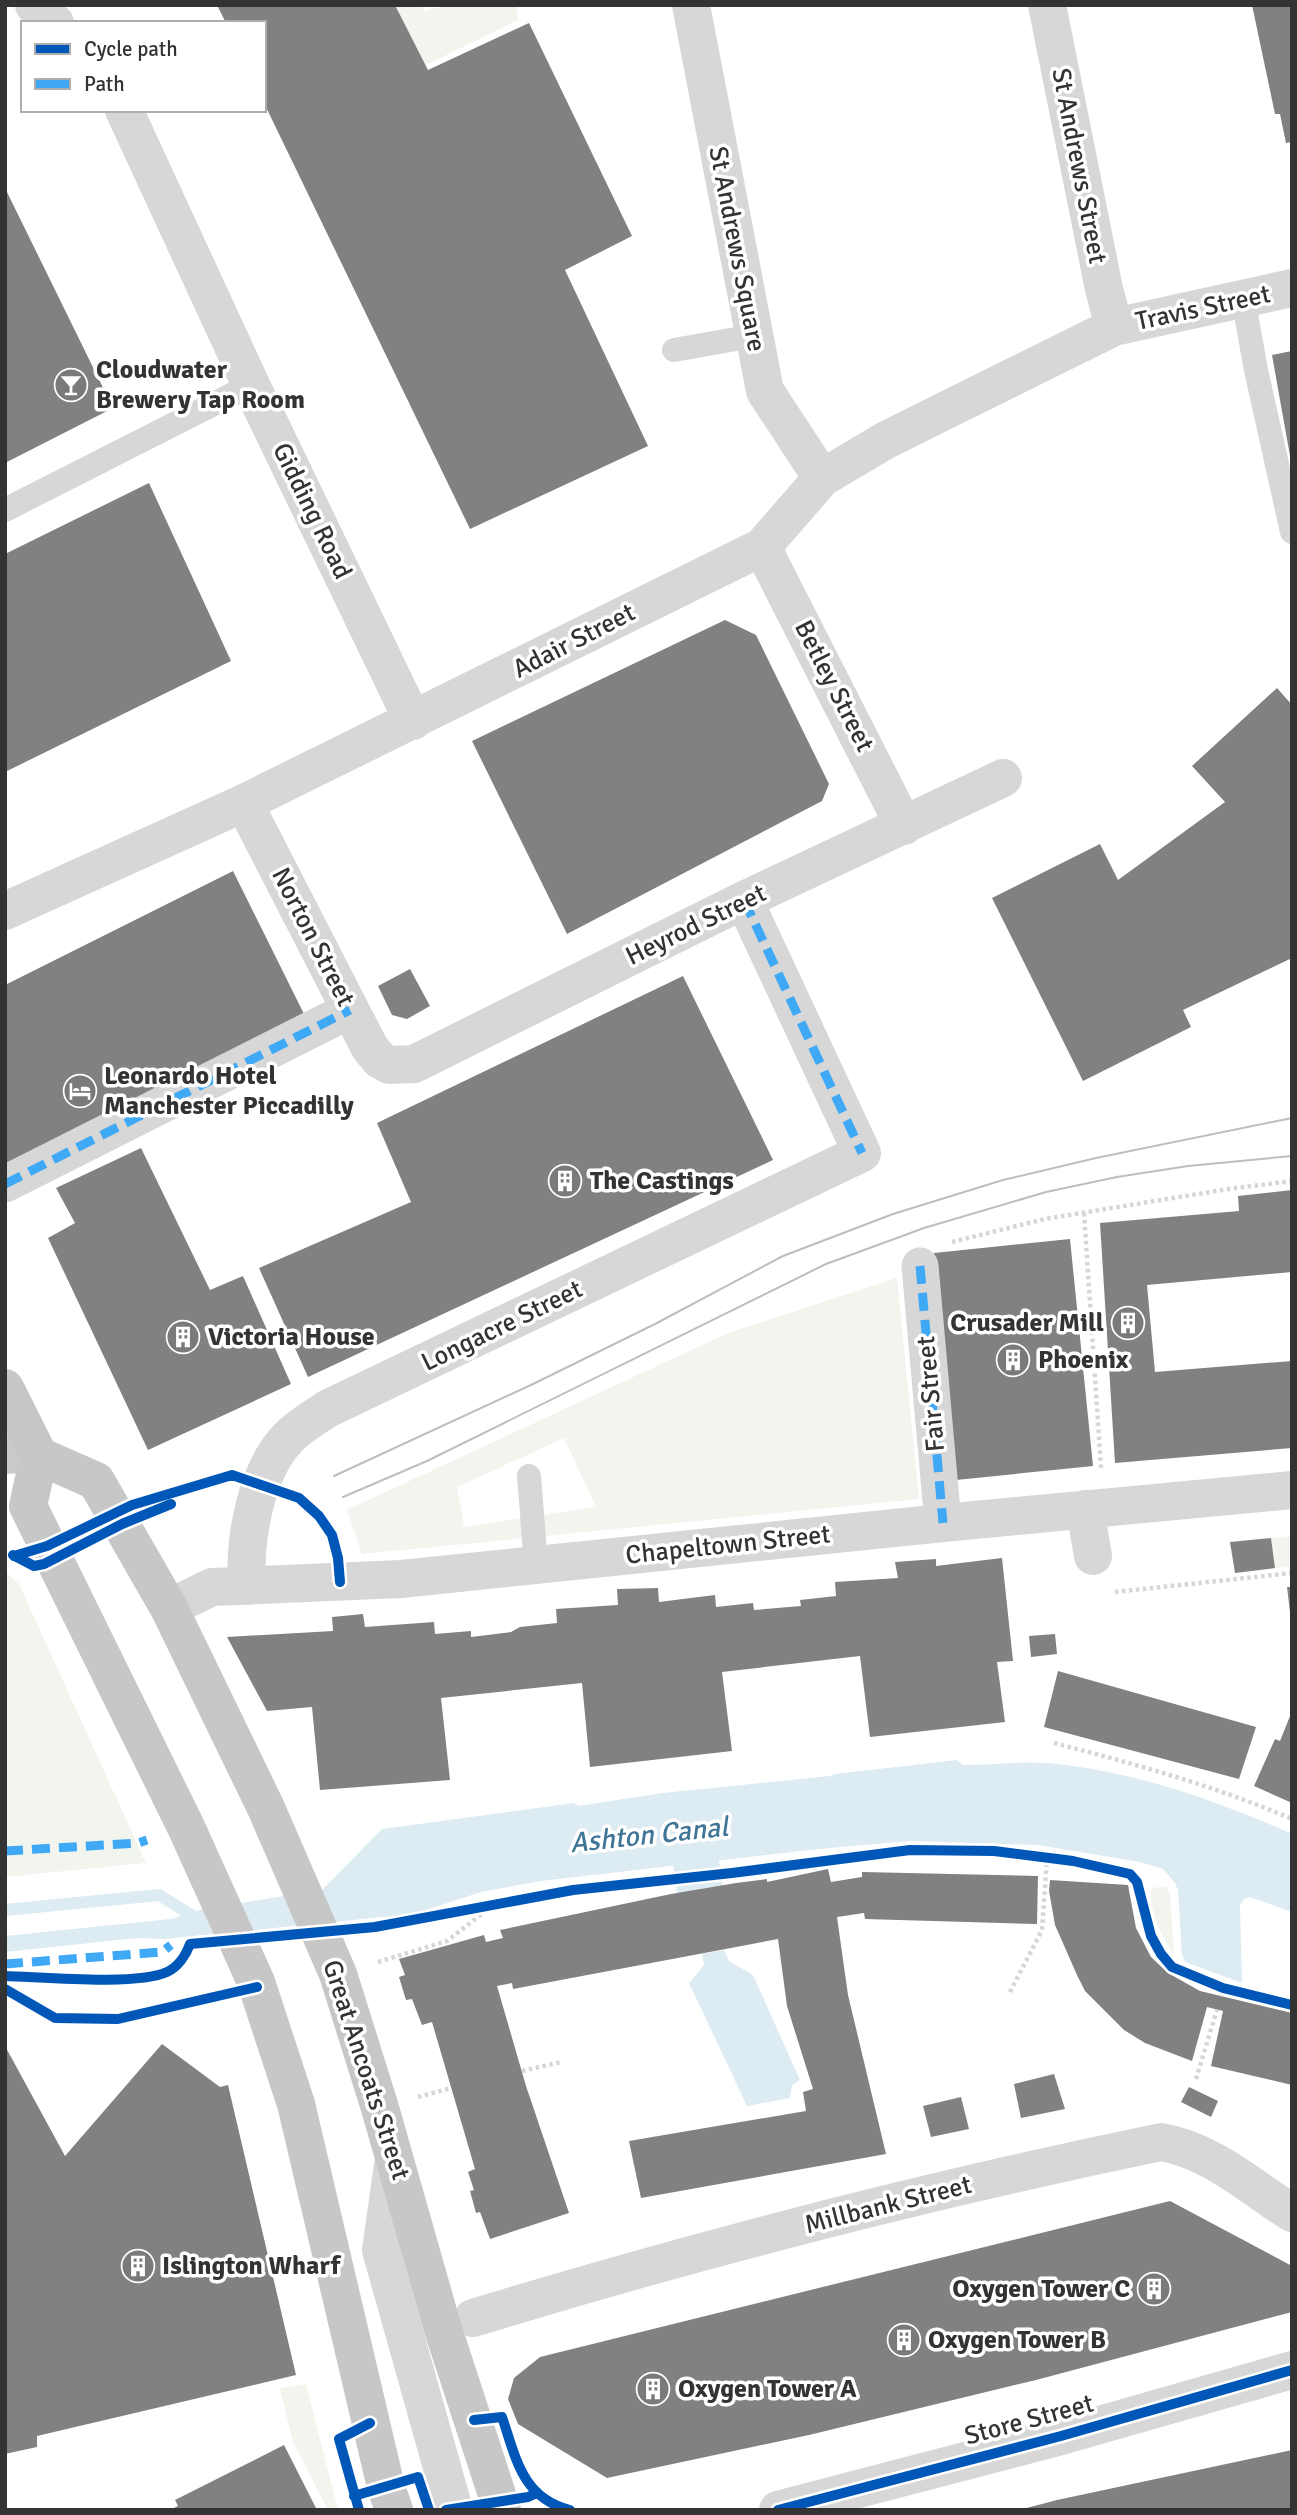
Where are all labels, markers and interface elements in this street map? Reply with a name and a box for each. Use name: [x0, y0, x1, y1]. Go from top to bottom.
legend: [21, 21, 266, 112]
text: Cycle path: [84, 36, 178, 62]
street label: St Andrews Street: [1044, 66, 1114, 266]
text: Path: [84, 71, 125, 97]
street label: St Andrews Square: [701, 144, 773, 354]
street label: Travis Street: [1133, 278, 1273, 338]
place label: Cloudwater Brewery Tap Room: [96, 354, 305, 416]
bar icon: Cloudwater Brewery Tap Room: [52, 366, 90, 404]
street label: Gidding Road: [265, 438, 359, 584]
street label: Adair Street: [508, 597, 640, 685]
street label: Betley Street: [787, 615, 881, 757]
street label: Norton Street: [264, 862, 362, 1012]
street label: Heyrod Street: [621, 877, 771, 973]
place label: Leonardo Hotel Manchester Piccadilly: [104, 1060, 354, 1122]
hotel icon: Leonardo Hotel Manchester Piccadilly: [61, 1072, 99, 1110]
building icon: The Castings: [546, 1162, 584, 1200]
place label: The Castings: [590, 1165, 734, 1197]
street label: Longacre Street: [416, 1273, 588, 1379]
building icon: Crusader Mill: [1109, 1304, 1147, 1342]
place label: Crusader Mill: [950, 1307, 1104, 1339]
building icon: Victoria House: [164, 1318, 202, 1356]
place label: Victoria House: [208, 1321, 375, 1353]
street label: Fair Street: [910, 1335, 952, 1453]
building icon: Phoenix: [994, 1341, 1032, 1379]
place label: Phoenix: [1038, 1344, 1129, 1376]
street label: Chapeltown Street: [624, 1518, 832, 1572]
water label: Ashton Canal: [568, 1810, 731, 1860]
street label: Great Ancoats Street: [315, 1956, 417, 2184]
street label: Millbank Street: [801, 2169, 975, 2241]
building icon: Islington Wharf: [119, 2247, 157, 2285]
place label: Islington Wharf: [162, 2250, 342, 2282]
building icon: Oxygen Tower C: [1135, 2270, 1173, 2308]
place label: Oxygen Tower C: [952, 2273, 1130, 2305]
building icon: Oxygen Tower B: [885, 2321, 923, 2359]
place label: Oxygen Tower B: [928, 2324, 1106, 2356]
building icon: Oxygen Tower A: [634, 2370, 672, 2408]
place label: Oxygen Tower A: [678, 2373, 857, 2405]
street label: Store Street: [961, 2387, 1097, 2453]

